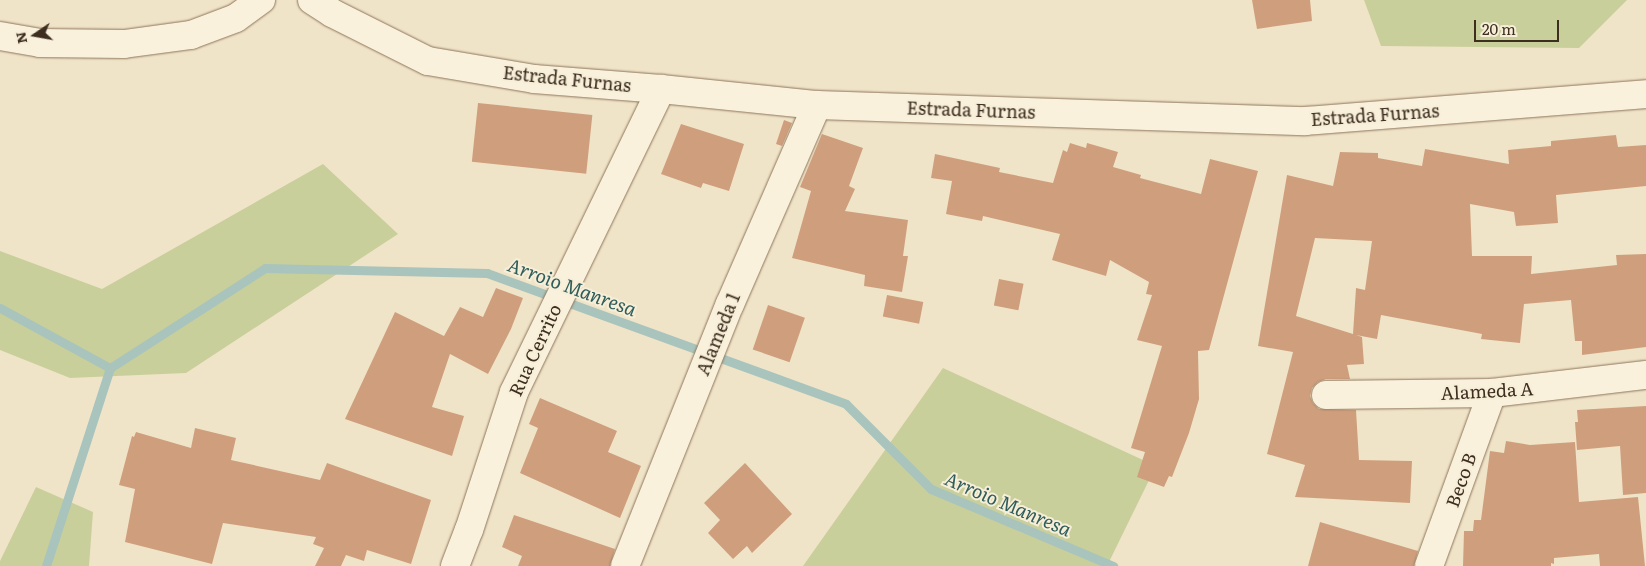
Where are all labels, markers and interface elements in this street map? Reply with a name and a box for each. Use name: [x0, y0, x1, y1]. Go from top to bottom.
north arrow: [10, 10, 60, 60]
scale bar: [1476, 10, 1561, 42]
text: 20 m: [1482, 17, 1516, 40]
text: N: [9, 30, 31, 46]
street label: Estrada Furnas: [502, 62, 632, 96]
street label: Estrada Furnas: [906, 97, 1036, 123]
street label: Estrada Furnas: [1310, 100, 1440, 130]
water label: Arroio Manresa: [505, 253, 639, 321]
street label: Alameda 1: [692, 290, 744, 378]
street label: Rua Cerrito: [504, 301, 566, 399]
street label: Alameda A: [1440, 378, 1534, 404]
street label: Beco B: [1441, 450, 1481, 510]
water label: Arroio Manresa: [941, 467, 1075, 541]

